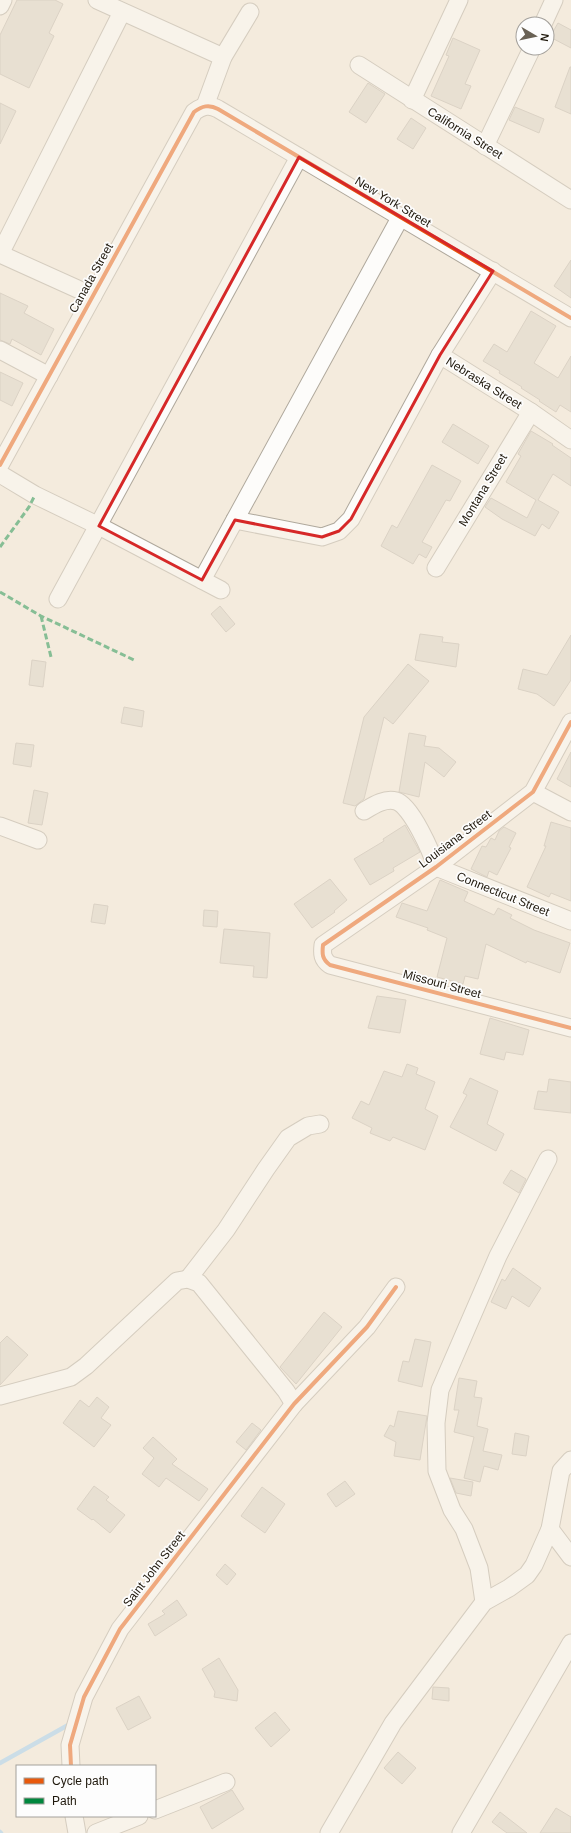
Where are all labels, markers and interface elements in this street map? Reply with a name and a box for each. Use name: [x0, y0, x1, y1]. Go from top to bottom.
north arrow: [515, 16, 555, 56]
text: N: [538, 33, 551, 42]
street label: California Street: [425, 104, 506, 162]
street label: New York Street: [353, 174, 434, 231]
street label: Canada Street: [66, 240, 116, 315]
street label: Nebraska Street: [444, 354, 525, 412]
street label: Montana Street: [456, 451, 510, 529]
street label: Louisiana Street: [416, 807, 494, 871]
street label: Connecticut Street: [455, 869, 552, 919]
street label: Missouri Street: [402, 967, 483, 1001]
street label: Saint John Street: [120, 1528, 188, 1610]
legend: [16, 1765, 156, 1817]
text: Cycle path: [52, 1774, 109, 1788]
text: Path: [52, 1794, 77, 1808]

